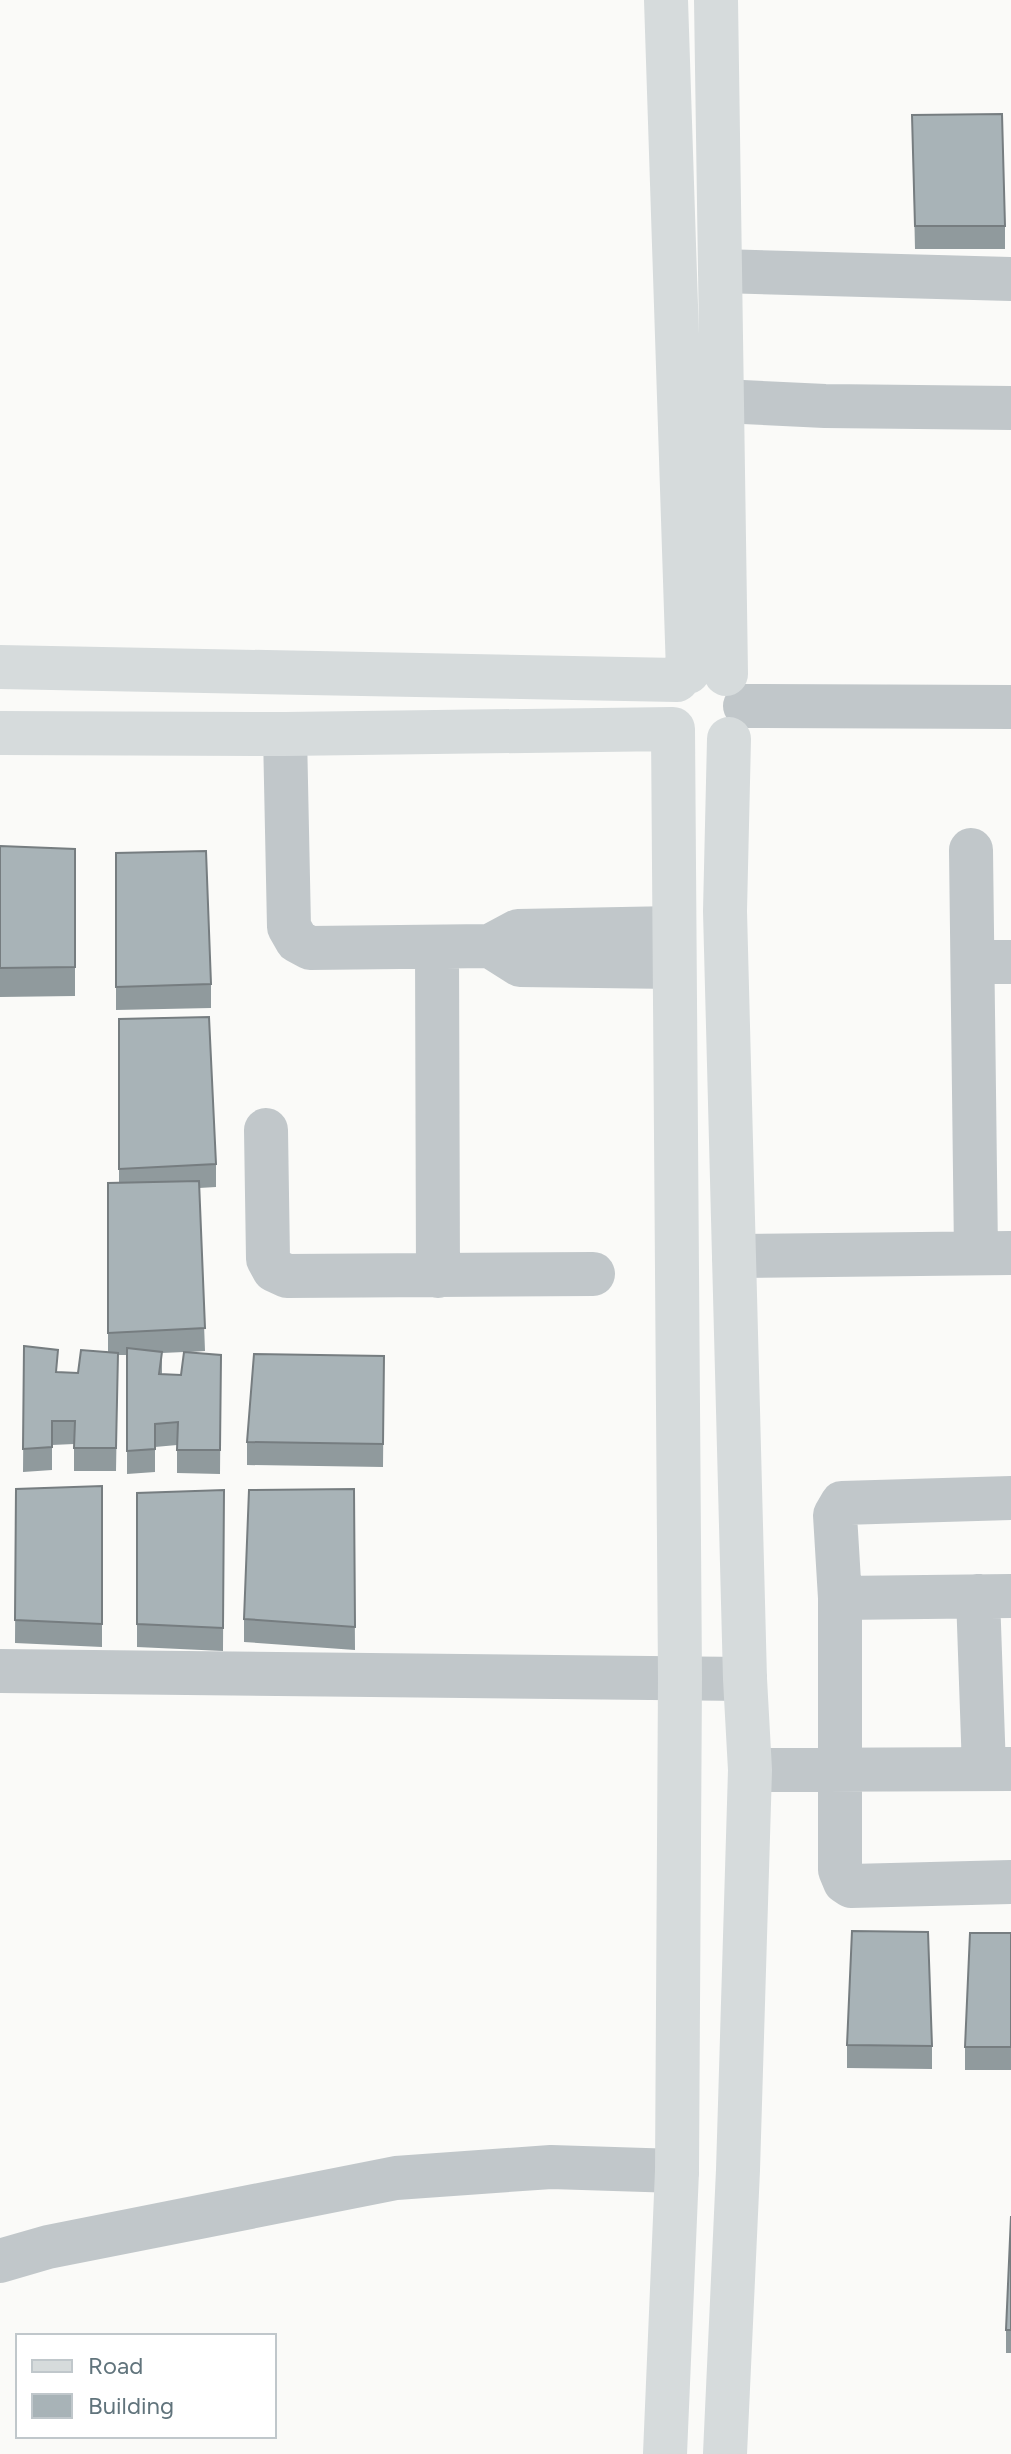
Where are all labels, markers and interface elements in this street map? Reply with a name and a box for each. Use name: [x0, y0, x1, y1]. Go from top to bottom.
legend: [16, 2334, 276, 2438]
text: Road: [88, 2351, 143, 2380]
text: Building: [88, 2391, 174, 2420]

